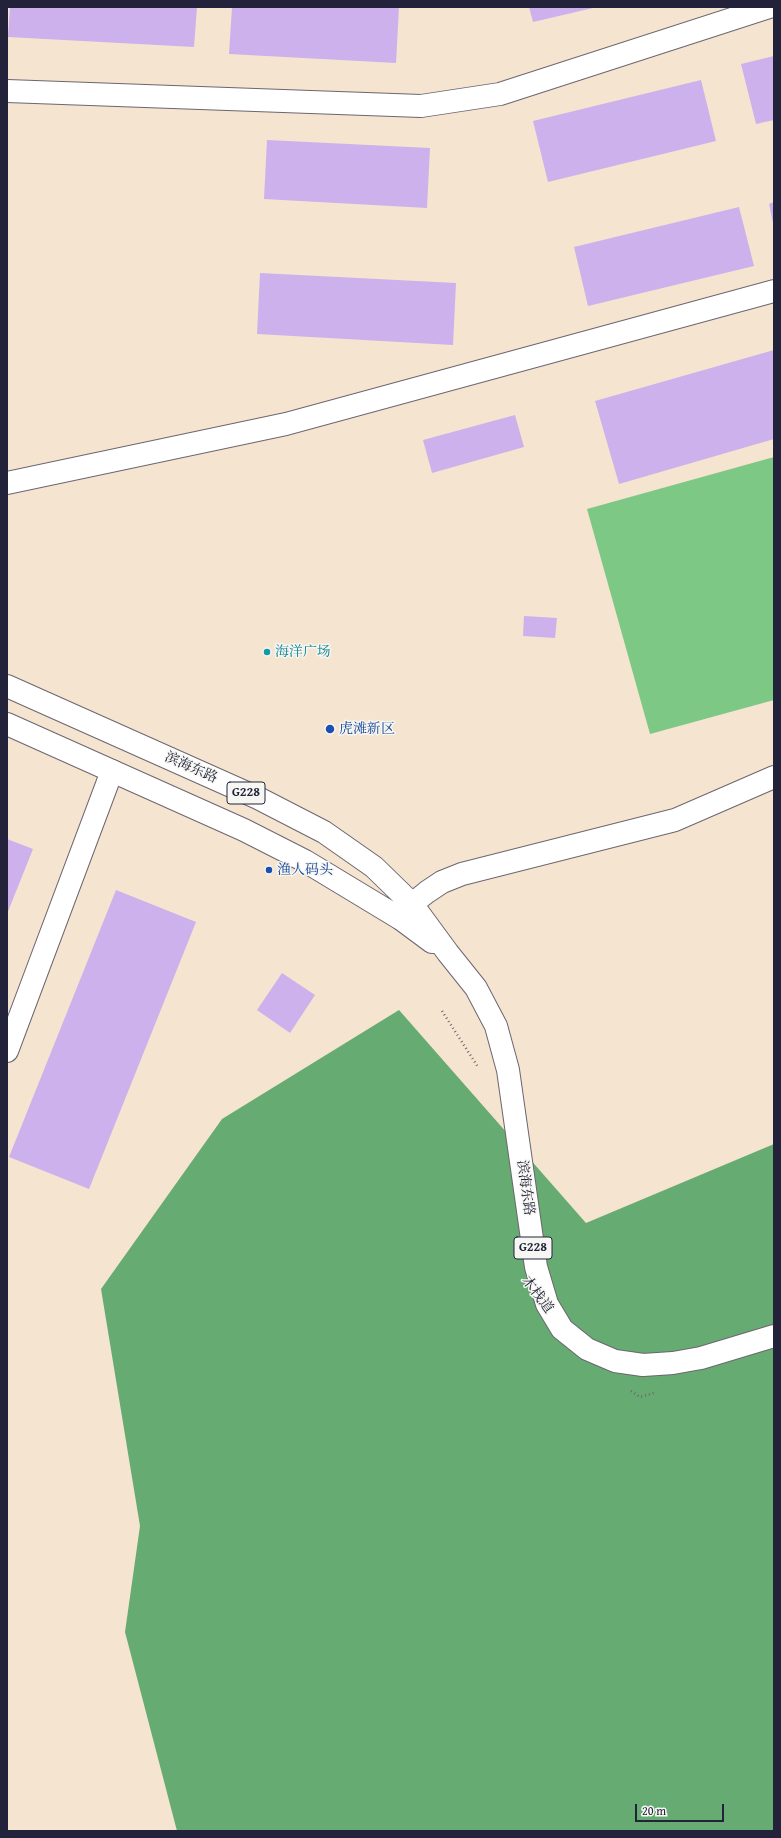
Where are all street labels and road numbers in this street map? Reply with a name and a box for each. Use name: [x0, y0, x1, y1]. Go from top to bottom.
street label: 滨海东路: [162, 749, 220, 787]
road number: G228: [227, 782, 265, 804]
street label: 滨海东路: [513, 1159, 537, 1217]
road number: G228: [514, 1237, 552, 1259]
street label: 木栈道: [518, 1273, 556, 1317]

